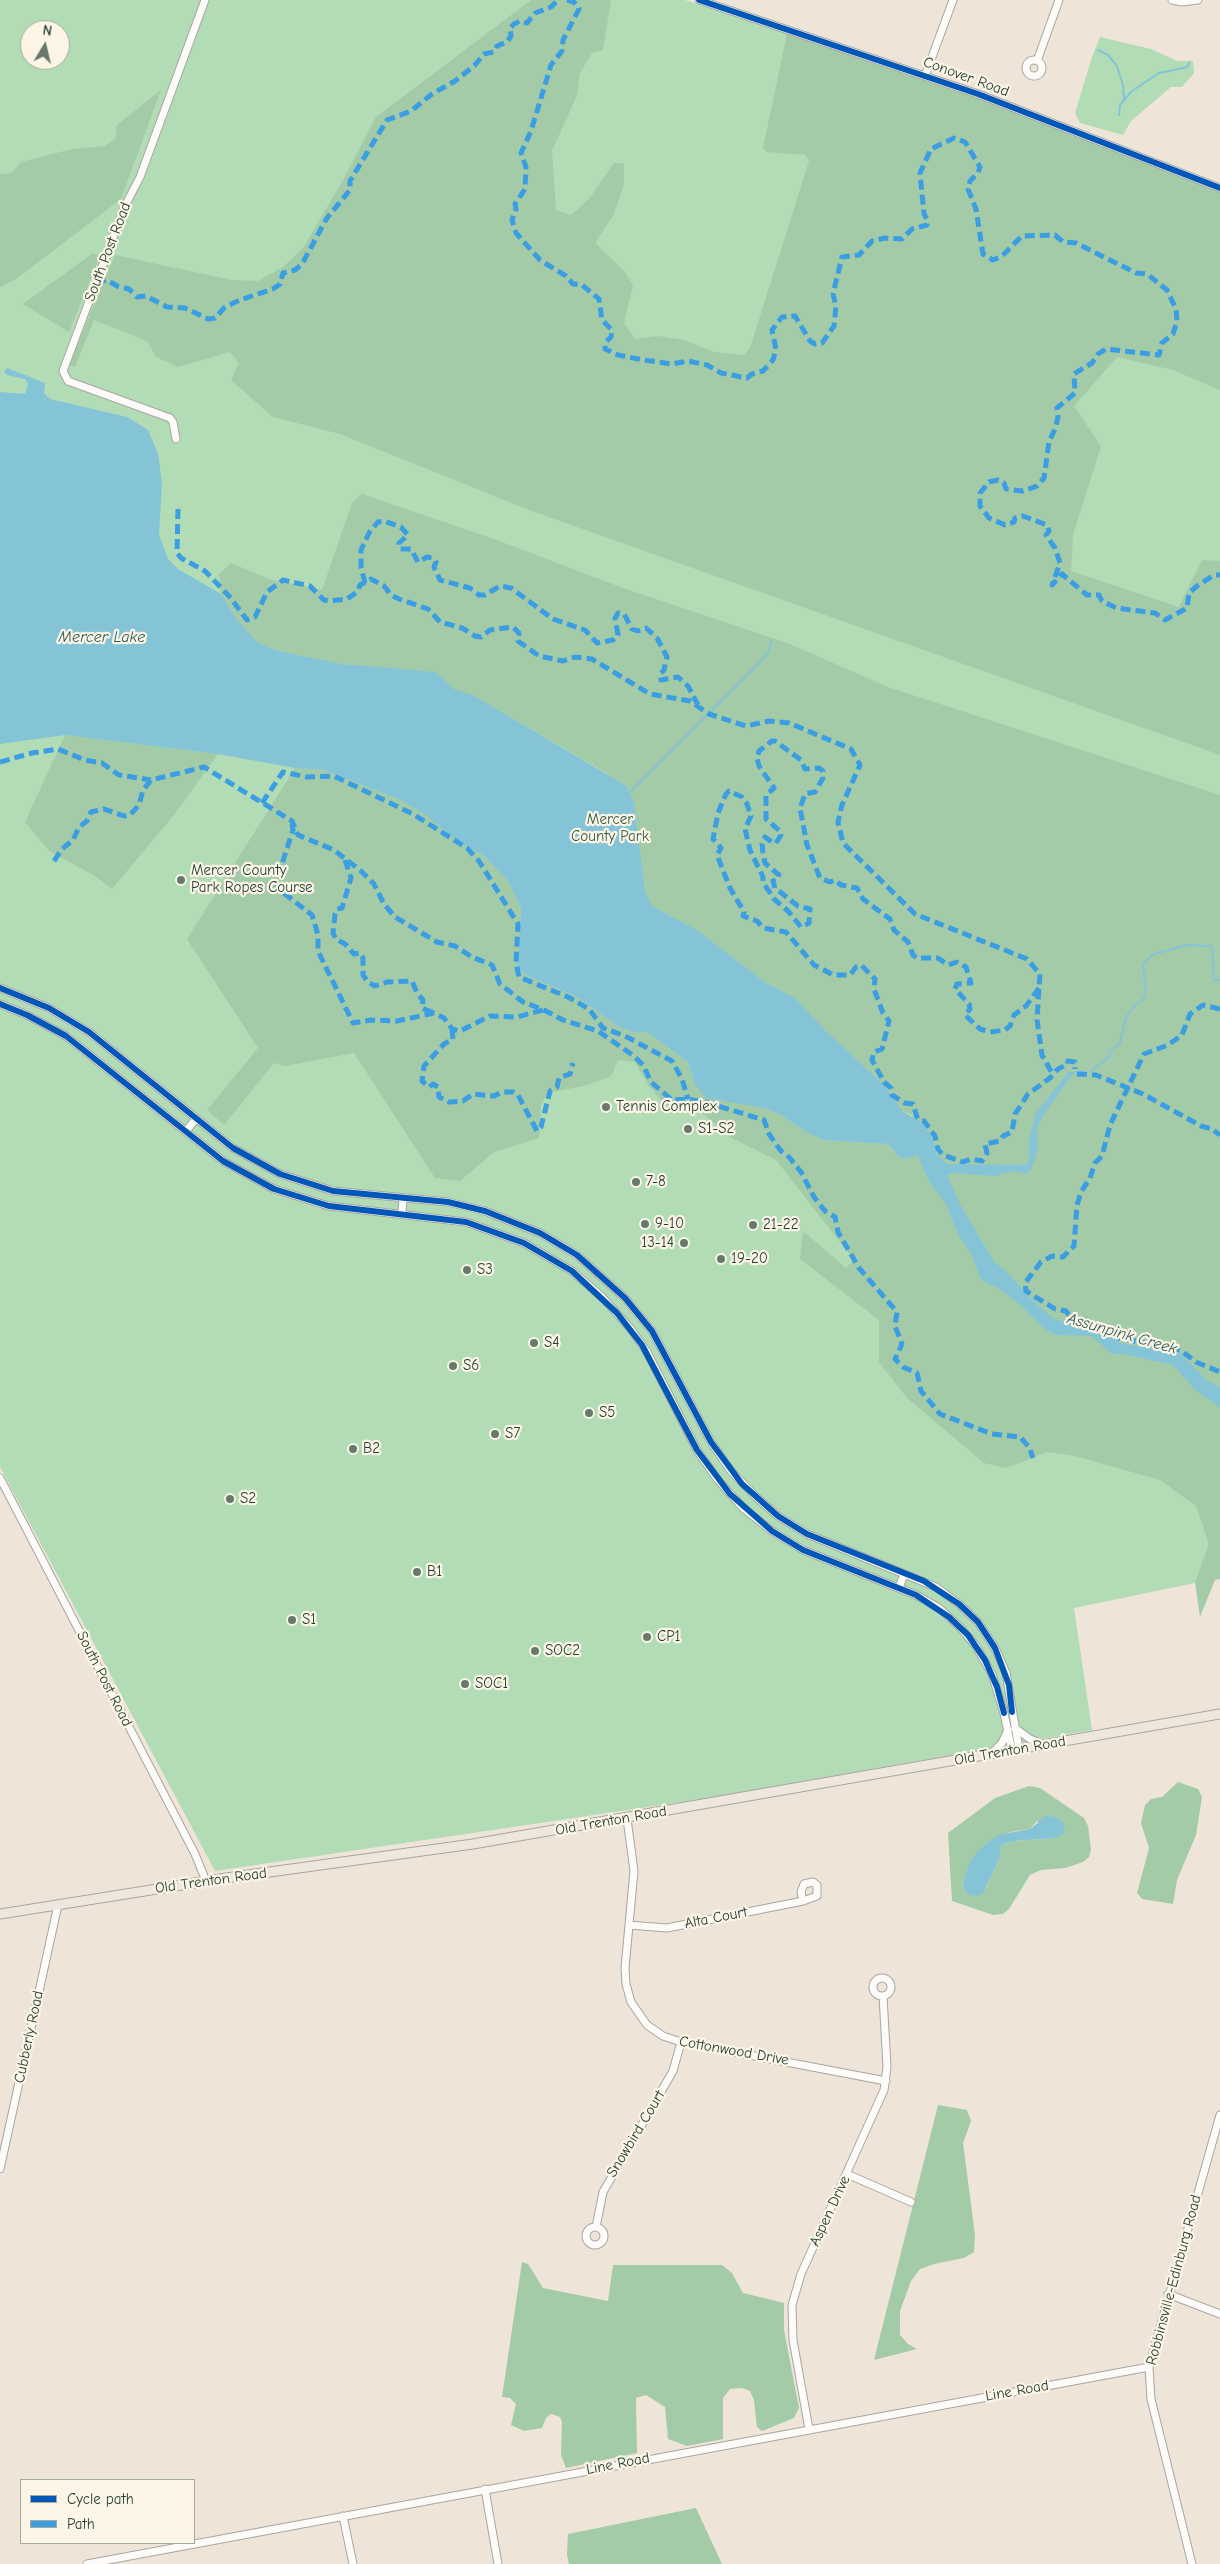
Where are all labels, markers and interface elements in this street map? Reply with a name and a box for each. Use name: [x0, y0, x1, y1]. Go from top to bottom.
north arrow: [20, 20, 70, 70]
text: N: [41, 22, 53, 40]
street label: Conover Road: [921, 53, 1011, 101]
street label: South Post Road: [81, 200, 135, 304]
water label: Mercer Lake: [59, 627, 145, 647]
park label: Mercer County Park: [571, 811, 649, 846]
place label: Mercer County Park Ropes Course: [191, 862, 313, 897]
marker: Mercer County Park Ropes Course: [175, 874, 187, 886]
place label: Tennis Complex: [616, 1098, 717, 1116]
marker: Tennis Complex: [600, 1101, 612, 1113]
place label: S1-S2: [698, 1120, 734, 1138]
marker: S1-S2: [682, 1123, 694, 1135]
place label: 7-8: [646, 1173, 666, 1191]
marker: 7-8: [630, 1176, 642, 1188]
place label: 9-10: [655, 1215, 684, 1233]
place label: 21-22: [763, 1216, 799, 1234]
marker: 9-10: [639, 1218, 651, 1230]
marker: 21-22: [747, 1219, 759, 1231]
place label: 13-14: [641, 1234, 674, 1252]
marker: 13-14: [678, 1237, 690, 1249]
place label: 19-20: [731, 1250, 768, 1268]
marker: 19-20: [715, 1253, 727, 1265]
place label: S3: [477, 1261, 493, 1279]
marker: S3: [461, 1264, 473, 1276]
water label: Assunpink Creek: [1065, 1309, 1179, 1359]
place label: S4: [544, 1334, 560, 1352]
marker: S4: [528, 1337, 540, 1349]
place label: S6: [463, 1357, 479, 1375]
marker: S6: [447, 1360, 459, 1372]
place label: S5: [599, 1404, 615, 1422]
marker: S5: [583, 1407, 595, 1419]
place label: S7: [505, 1425, 520, 1443]
marker: S7: [489, 1428, 501, 1440]
place label: B2: [363, 1440, 380, 1458]
marker: B2: [347, 1443, 359, 1455]
place label: S2: [240, 1490, 256, 1508]
marker: S2: [224, 1493, 236, 1505]
place label: B1: [427, 1563, 442, 1581]
marker: B1: [411, 1566, 423, 1578]
place label: S1: [302, 1611, 316, 1629]
marker: S1: [286, 1614, 298, 1626]
street label: South Post Road: [72, 1628, 136, 1730]
place label: CP1: [657, 1628, 681, 1646]
marker: CP1: [641, 1631, 653, 1643]
place label: SOC2: [545, 1642, 580, 1660]
marker: SOC2: [529, 1645, 541, 1657]
place label: SOC1: [475, 1675, 508, 1693]
marker: SOC1: [459, 1678, 471, 1690]
street label: Old Trenton Road: [953, 1732, 1067, 1770]
street label: Old Trenton Road: [554, 1802, 668, 1840]
street label: Old Trenton Road: [154, 1864, 268, 1898]
street label: Alta Court: [683, 1903, 749, 1933]
street label: Cubberly Road: [10, 1989, 48, 2085]
street label: Cottonwood Drive: [678, 2032, 790, 2070]
street label: Snowbird Court: [603, 2087, 669, 2181]
street label: Aspen Drive: [806, 2173, 854, 2249]
street label: Robbinsville-Edinburg Road: [1143, 2193, 1205, 2367]
street label: Line Road: [984, 2377, 1050, 2405]
street label: Line Road: [585, 2449, 651, 2479]
legend: [20, 2479, 195, 2544]
text: Cycle path: [67, 2490, 134, 2508]
text: Path: [67, 2515, 95, 2533]

